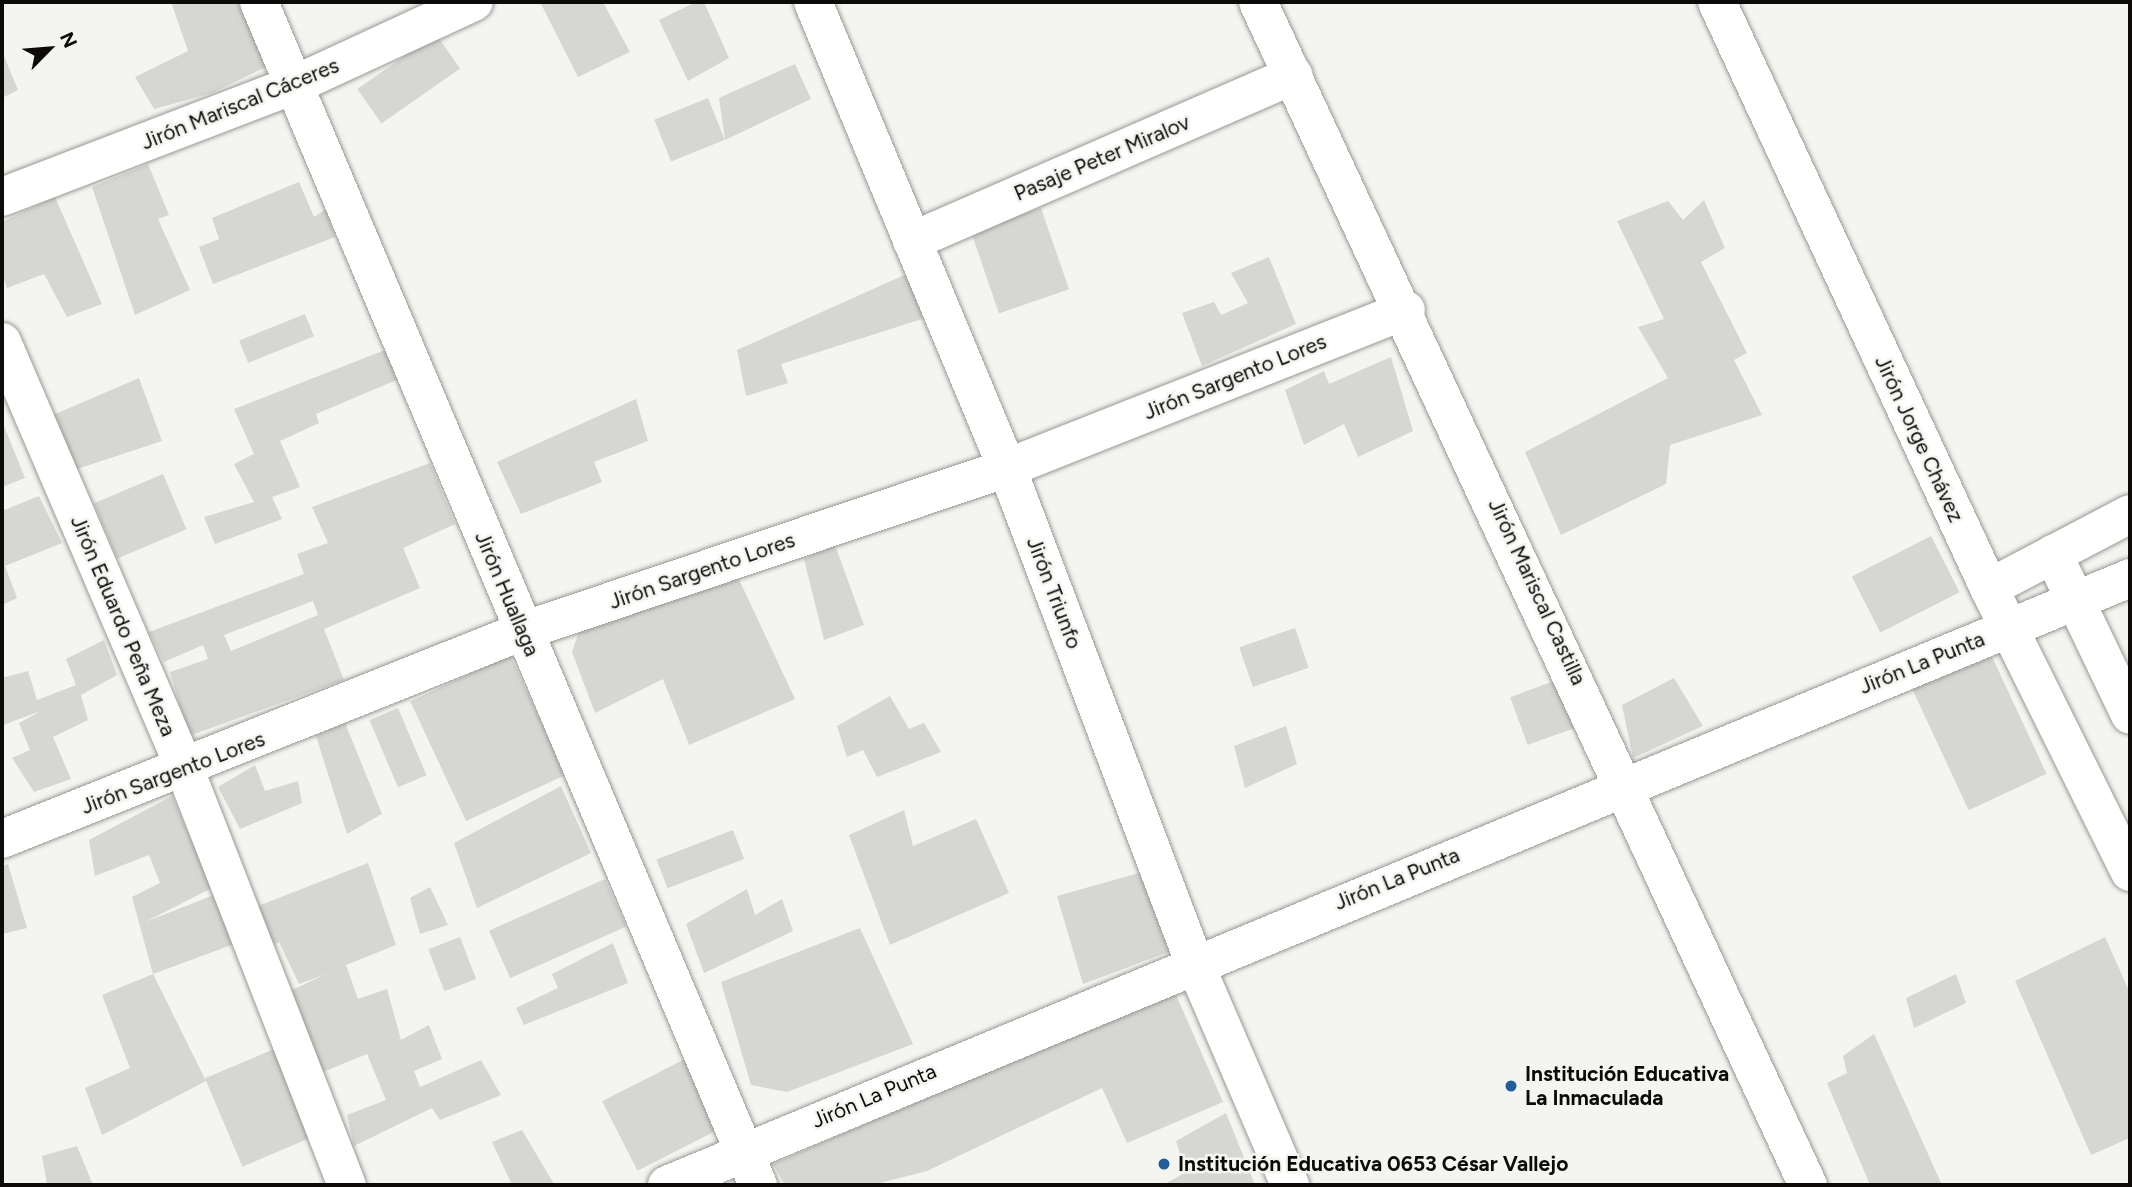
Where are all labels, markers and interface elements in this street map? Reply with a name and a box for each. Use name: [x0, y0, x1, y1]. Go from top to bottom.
north arrow: [14, 14, 84, 84]
text: N: [55, 28, 82, 51]
street label: Jirón Mariscal Cáceres: [137, 53, 343, 155]
street label: Pasaje Peter Miralov: [1010, 110, 1194, 206]
street label: Jirón Sargento Lores: [1140, 329, 1330, 425]
street label: Jirón Jorge Chávez: [1869, 352, 1969, 526]
street label: Jirón Mariscal Castilla: [1483, 495, 1591, 689]
street label: Jirón Eduardo Peña Meza: [65, 512, 181, 740]
street label: Jirón Sargento Lores: [606, 527, 798, 615]
street label: Jirón Huallaga: [469, 528, 545, 660]
street label: Jirón Triunfo: [1021, 534, 1087, 652]
street label: Jirón La Punta: [1856, 626, 1988, 700]
street label: Jirón Sargento Lores: [78, 726, 268, 820]
street label: Jirón La Punta: [1331, 842, 1463, 916]
street label: Jirón La Punta: [808, 1058, 940, 1134]
place label: Institución Educativa La Inmaculada: [1525, 1061, 1729, 1111]
marker: Institución Educativa La Inmaculada: [1503, 1078, 1519, 1094]
place label: Institución Educativa 0653 César Vallejo: [1178, 1151, 1568, 1177]
marker: Institución Educativa 0653 César Vallejo: [1156, 1156, 1172, 1172]

